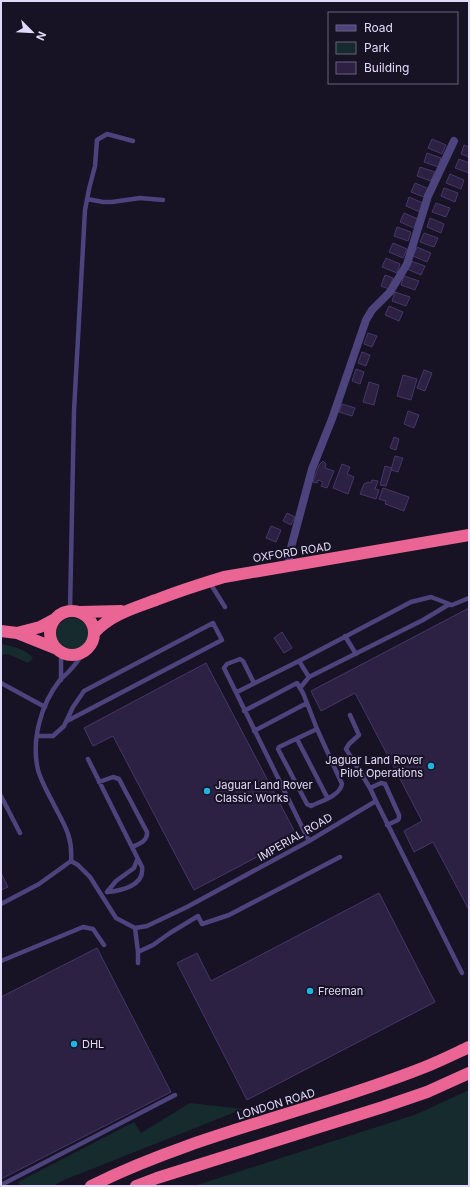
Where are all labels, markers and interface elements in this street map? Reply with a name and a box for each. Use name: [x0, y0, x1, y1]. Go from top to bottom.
north arrow: [12, 12, 52, 52]
legend: [328, 12, 458, 84]
text: Road: [364, 20, 393, 35]
text: N: [33, 29, 49, 43]
text: Park: [364, 40, 390, 55]
text: Building: [364, 60, 409, 75]
street label: OXFORD ROAD: [252, 539, 332, 565]
place label: Jaguar Land Rover Pilot Operations: [325, 753, 423, 780]
marker: Jaguar Land Rover Pilot Operations: [426, 761, 436, 771]
place label: Jaguar Land Rover Classic Works: [215, 778, 313, 805]
marker: Jaguar Land Rover Classic Works: [202, 786, 212, 796]
street label: IMPERIAL ROAD: [255, 810, 335, 864]
place label: Freeman: [318, 984, 363, 998]
marker: Freeman: [305, 986, 315, 996]
place label: DHL: [82, 1037, 104, 1051]
marker: DHL: [69, 1039, 79, 1049]
street label: LONDON ROAD: [235, 1085, 317, 1123]

